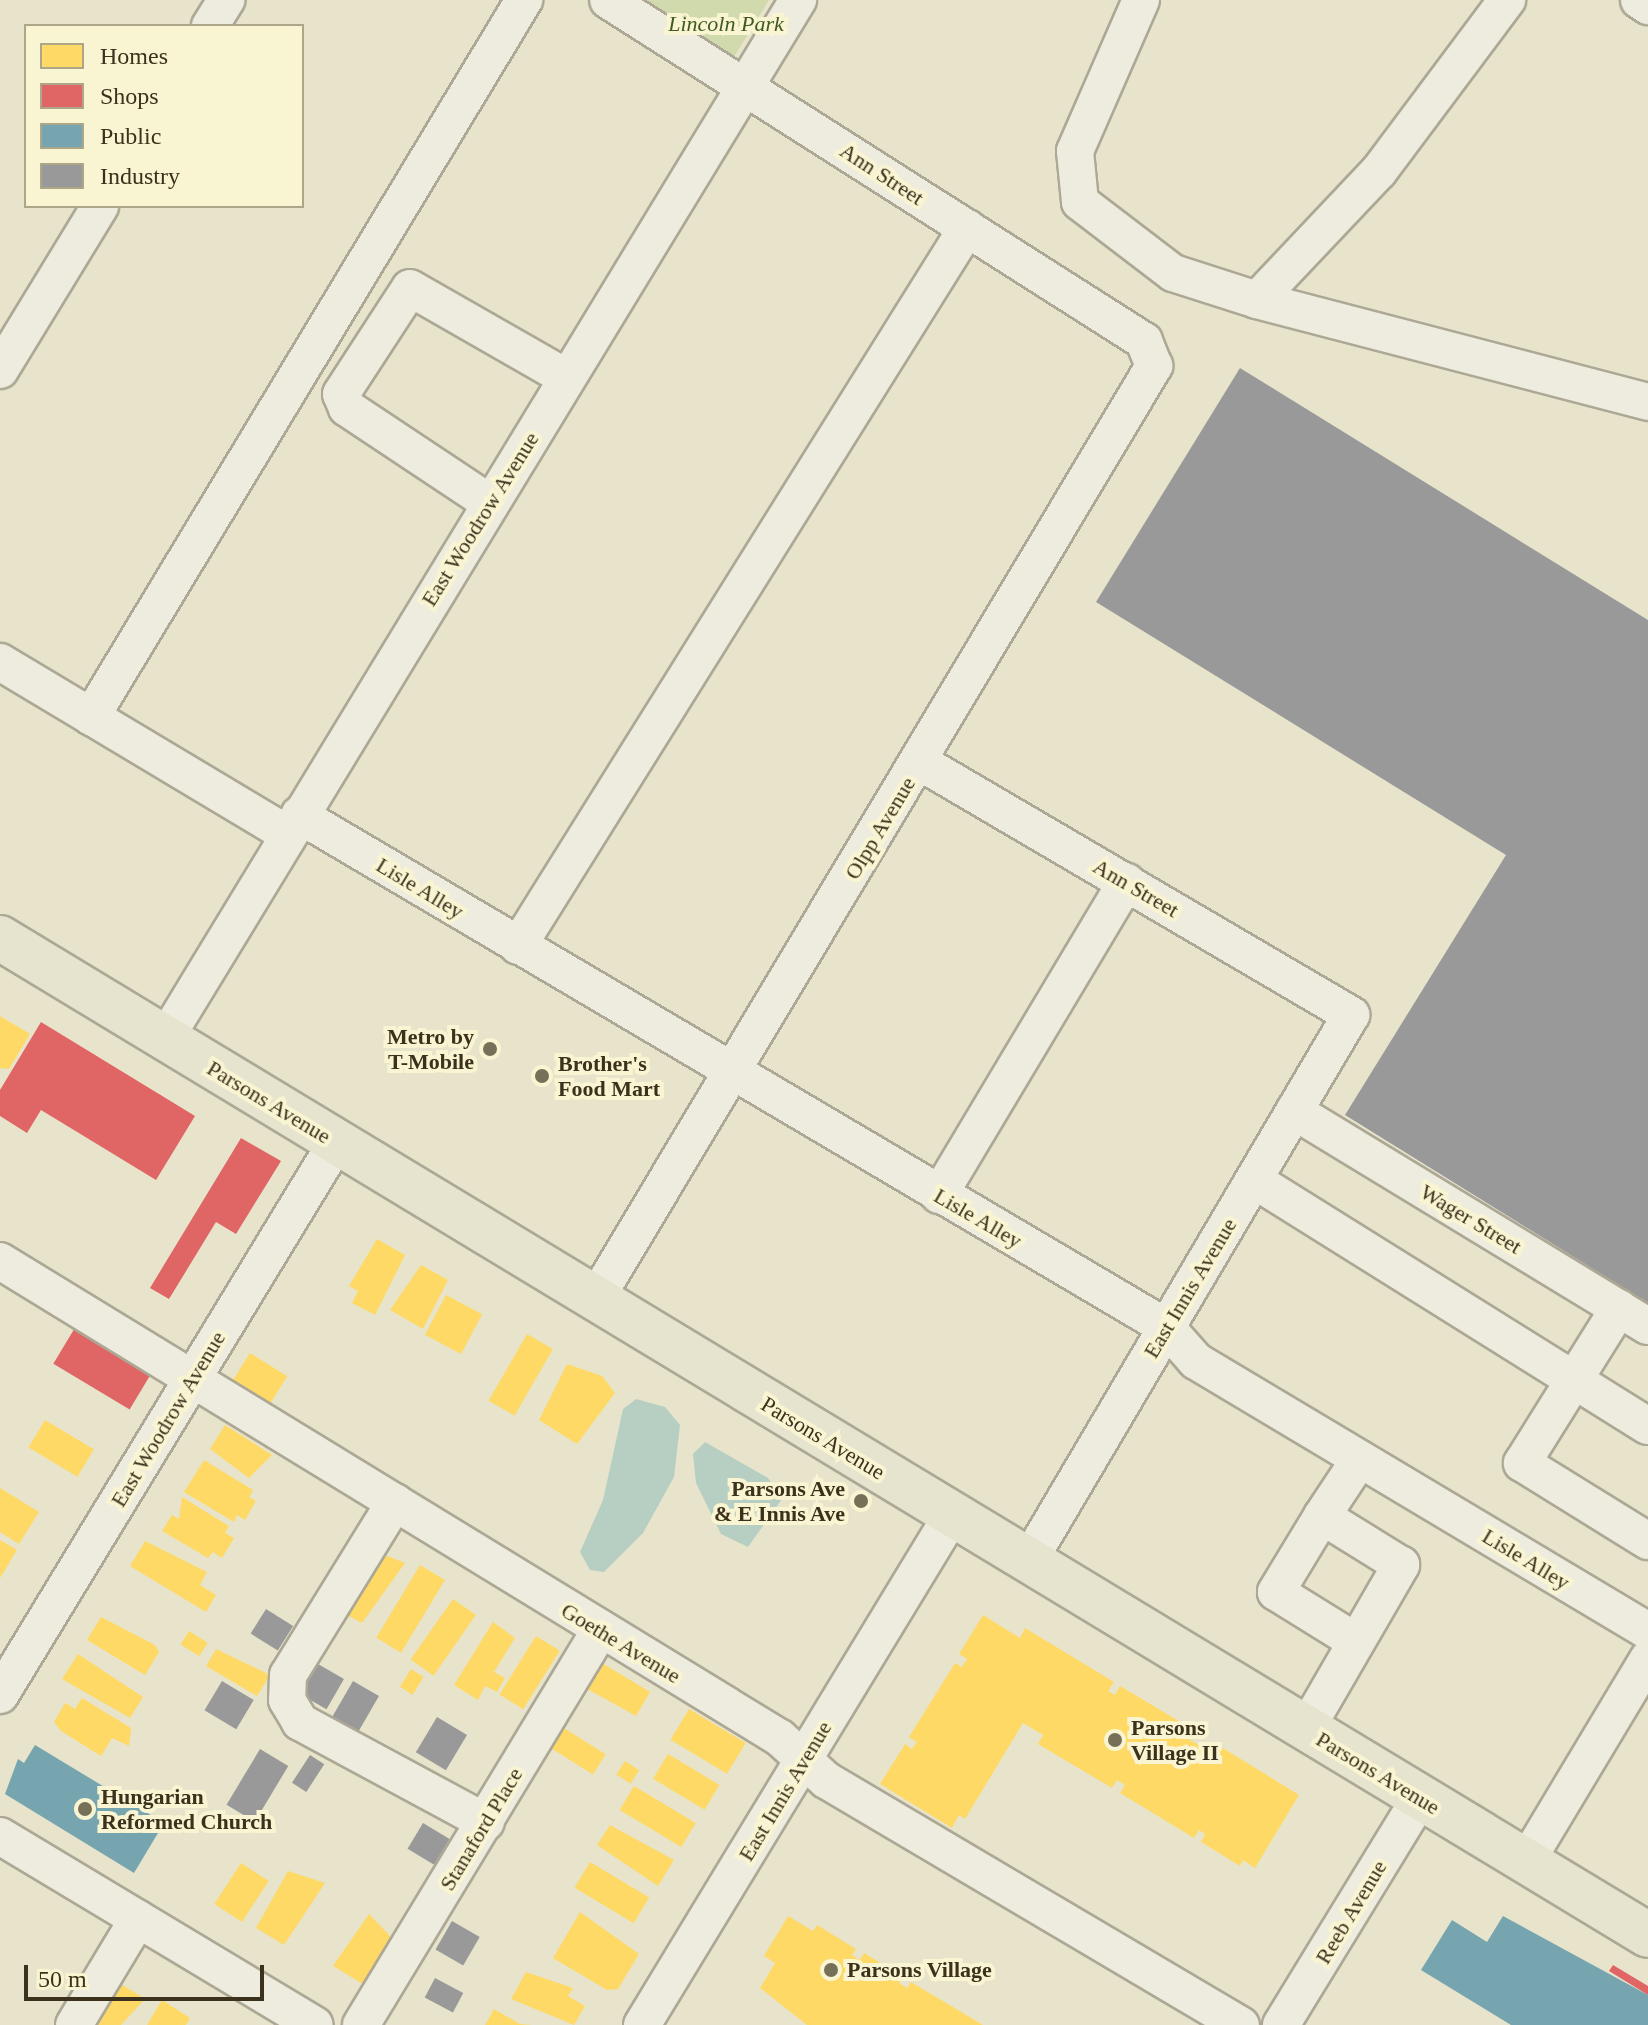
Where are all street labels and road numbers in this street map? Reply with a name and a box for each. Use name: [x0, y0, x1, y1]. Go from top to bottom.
street label: Ann Street: [835, 137, 929, 211]
street label: East Woodrow Avenue: [415, 426, 545, 612]
street label: Olpp Avenue: [839, 771, 921, 885]
street label: Lisle Alley: [371, 851, 469, 925]
street label: Ann Street: [1088, 853, 1184, 923]
street label: Parsons Avenue: [202, 1054, 336, 1150]
street label: Wager Street: [1415, 1178, 1527, 1260]
street label: Lisle Alley: [929, 1182, 1027, 1254]
street label: East Innis Avenue: [1138, 1213, 1242, 1363]
street label: East Woodrow Avenue: [105, 1326, 231, 1512]
street label: Parsons Avenue: [756, 1390, 890, 1486]
street label: Lisle Alley: [1477, 1522, 1575, 1596]
street label: Goethe Avenue: [556, 1597, 686, 1689]
street label: East Innis Avenue: [733, 1716, 837, 1866]
street label: Parsons Avenue: [1311, 1725, 1445, 1821]
street label: Stanaford Place: [434, 1763, 528, 1895]
street label: Reeb Avenue: [1309, 1855, 1393, 1969]

